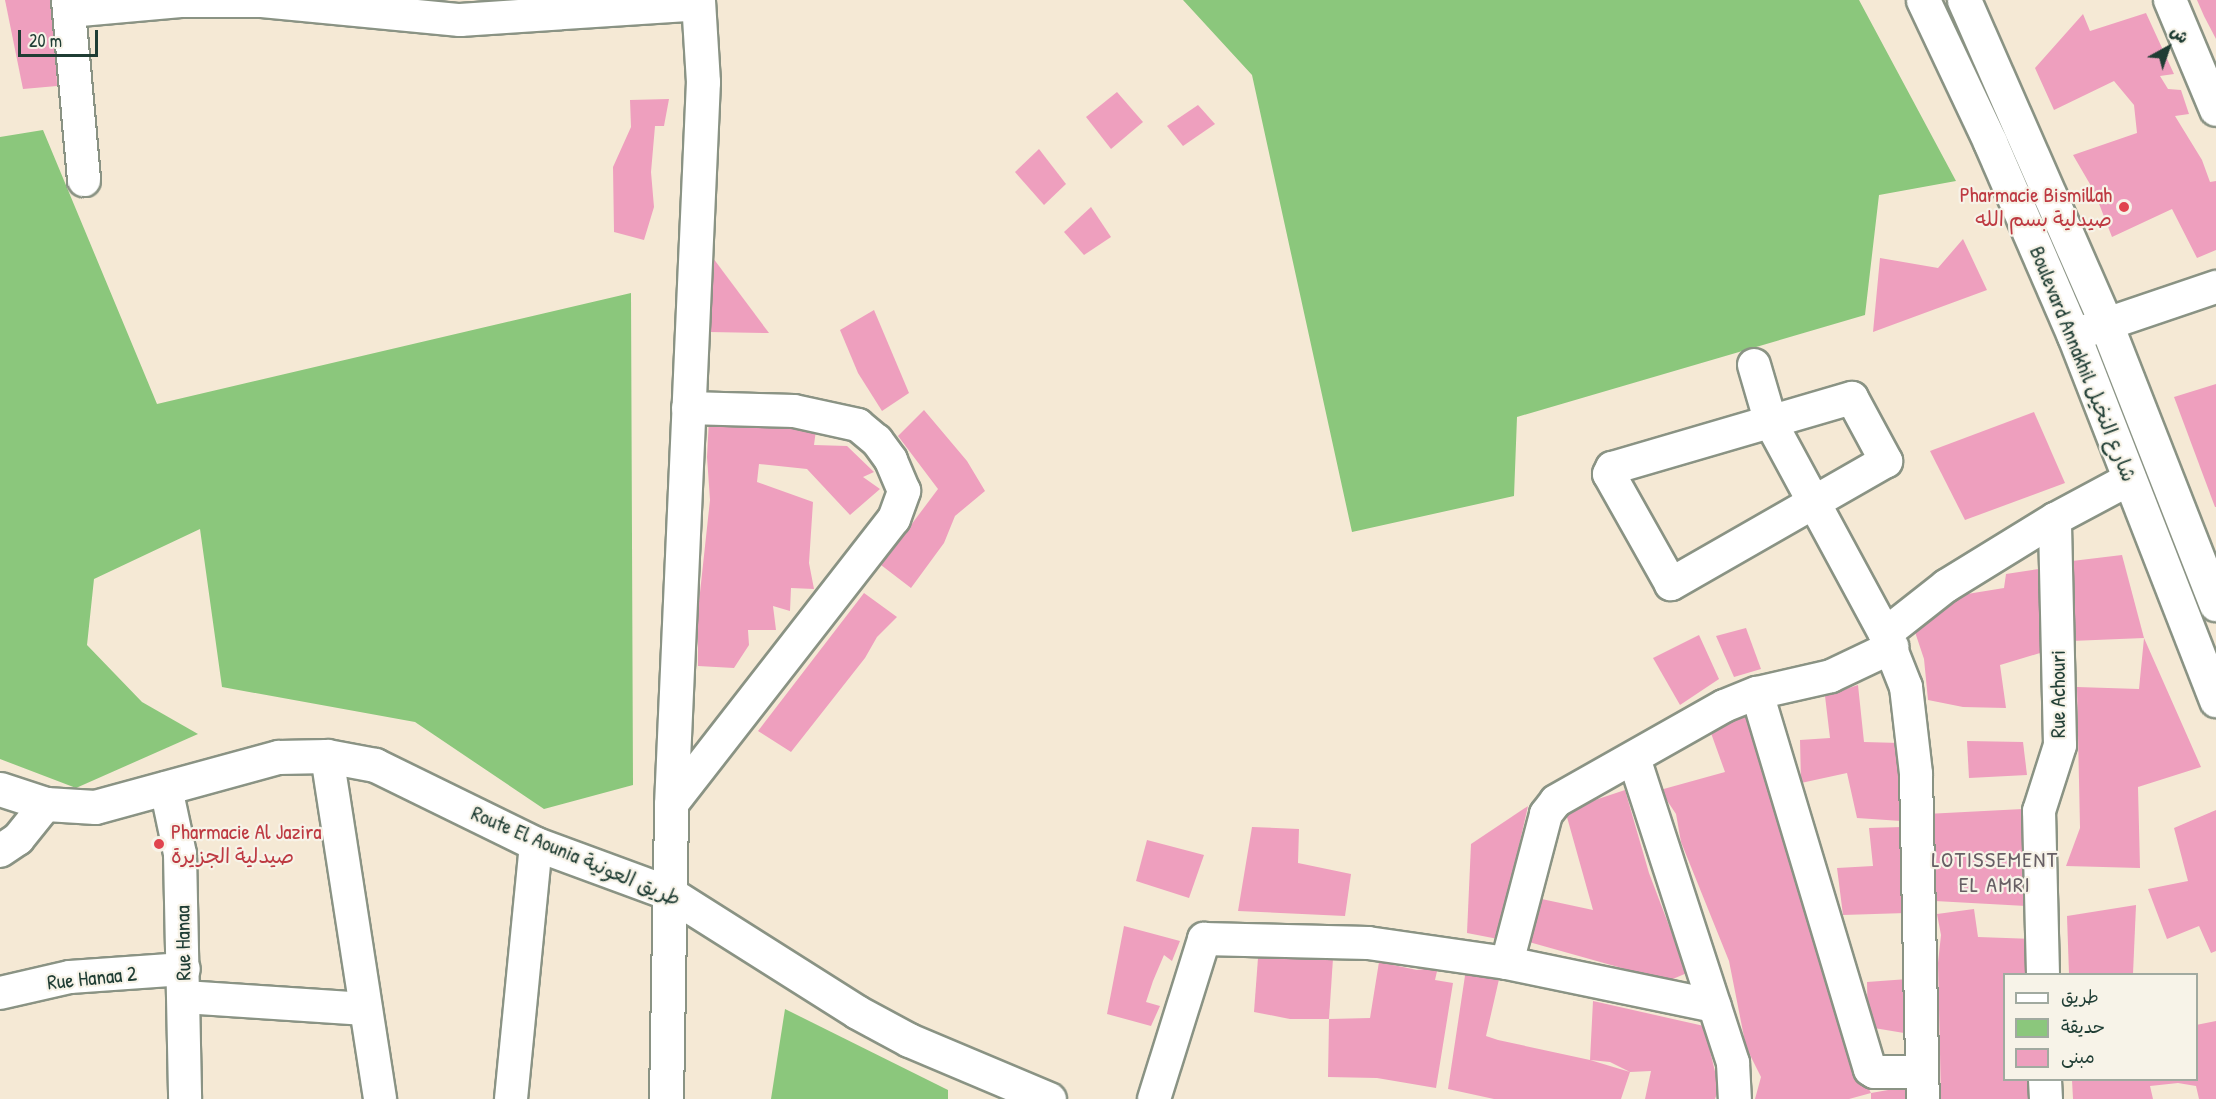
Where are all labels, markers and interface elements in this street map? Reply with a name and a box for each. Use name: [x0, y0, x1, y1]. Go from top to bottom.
scale bar: [21, 18, 100, 56]
north arrow: [2138, 18, 2198, 78]
text: ش: [2166, 20, 2193, 48]
text: 20 m: [29, 28, 62, 53]
place label: Pharmacie Bismillah صيدلية بسم الله: [1960, 182, 2112, 232]
marker: Pharmacie Bismillah صيدلية بسم الله: [2117, 200, 2131, 214]
street label: Boulevard Annakhil شارع النخيل: [2024, 243, 2142, 485]
street label: Rue Achouri: [2045, 650, 2071, 738]
street label: Route El Aounia طريق العونية: [468, 800, 684, 912]
place label: Pharmacie Al Jazira صيدلية الجزيرة: [171, 819, 321, 869]
marker: Pharmacie Al Jazira صيدلية الجزيرة: [152, 837, 166, 851]
district label: LOTISSEMENT EL AMRI: [1931, 846, 2059, 897]
street label: Rue Hanaa: [170, 905, 196, 981]
street label: Rue Hanaa 2: [46, 961, 138, 995]
legend: [2003, 973, 2198, 1081]
text: طريق: [2061, 984, 2099, 1009]
text: حديقة: [2061, 1014, 2105, 1039]
text: مبنى: [2061, 1044, 2095, 1069]

